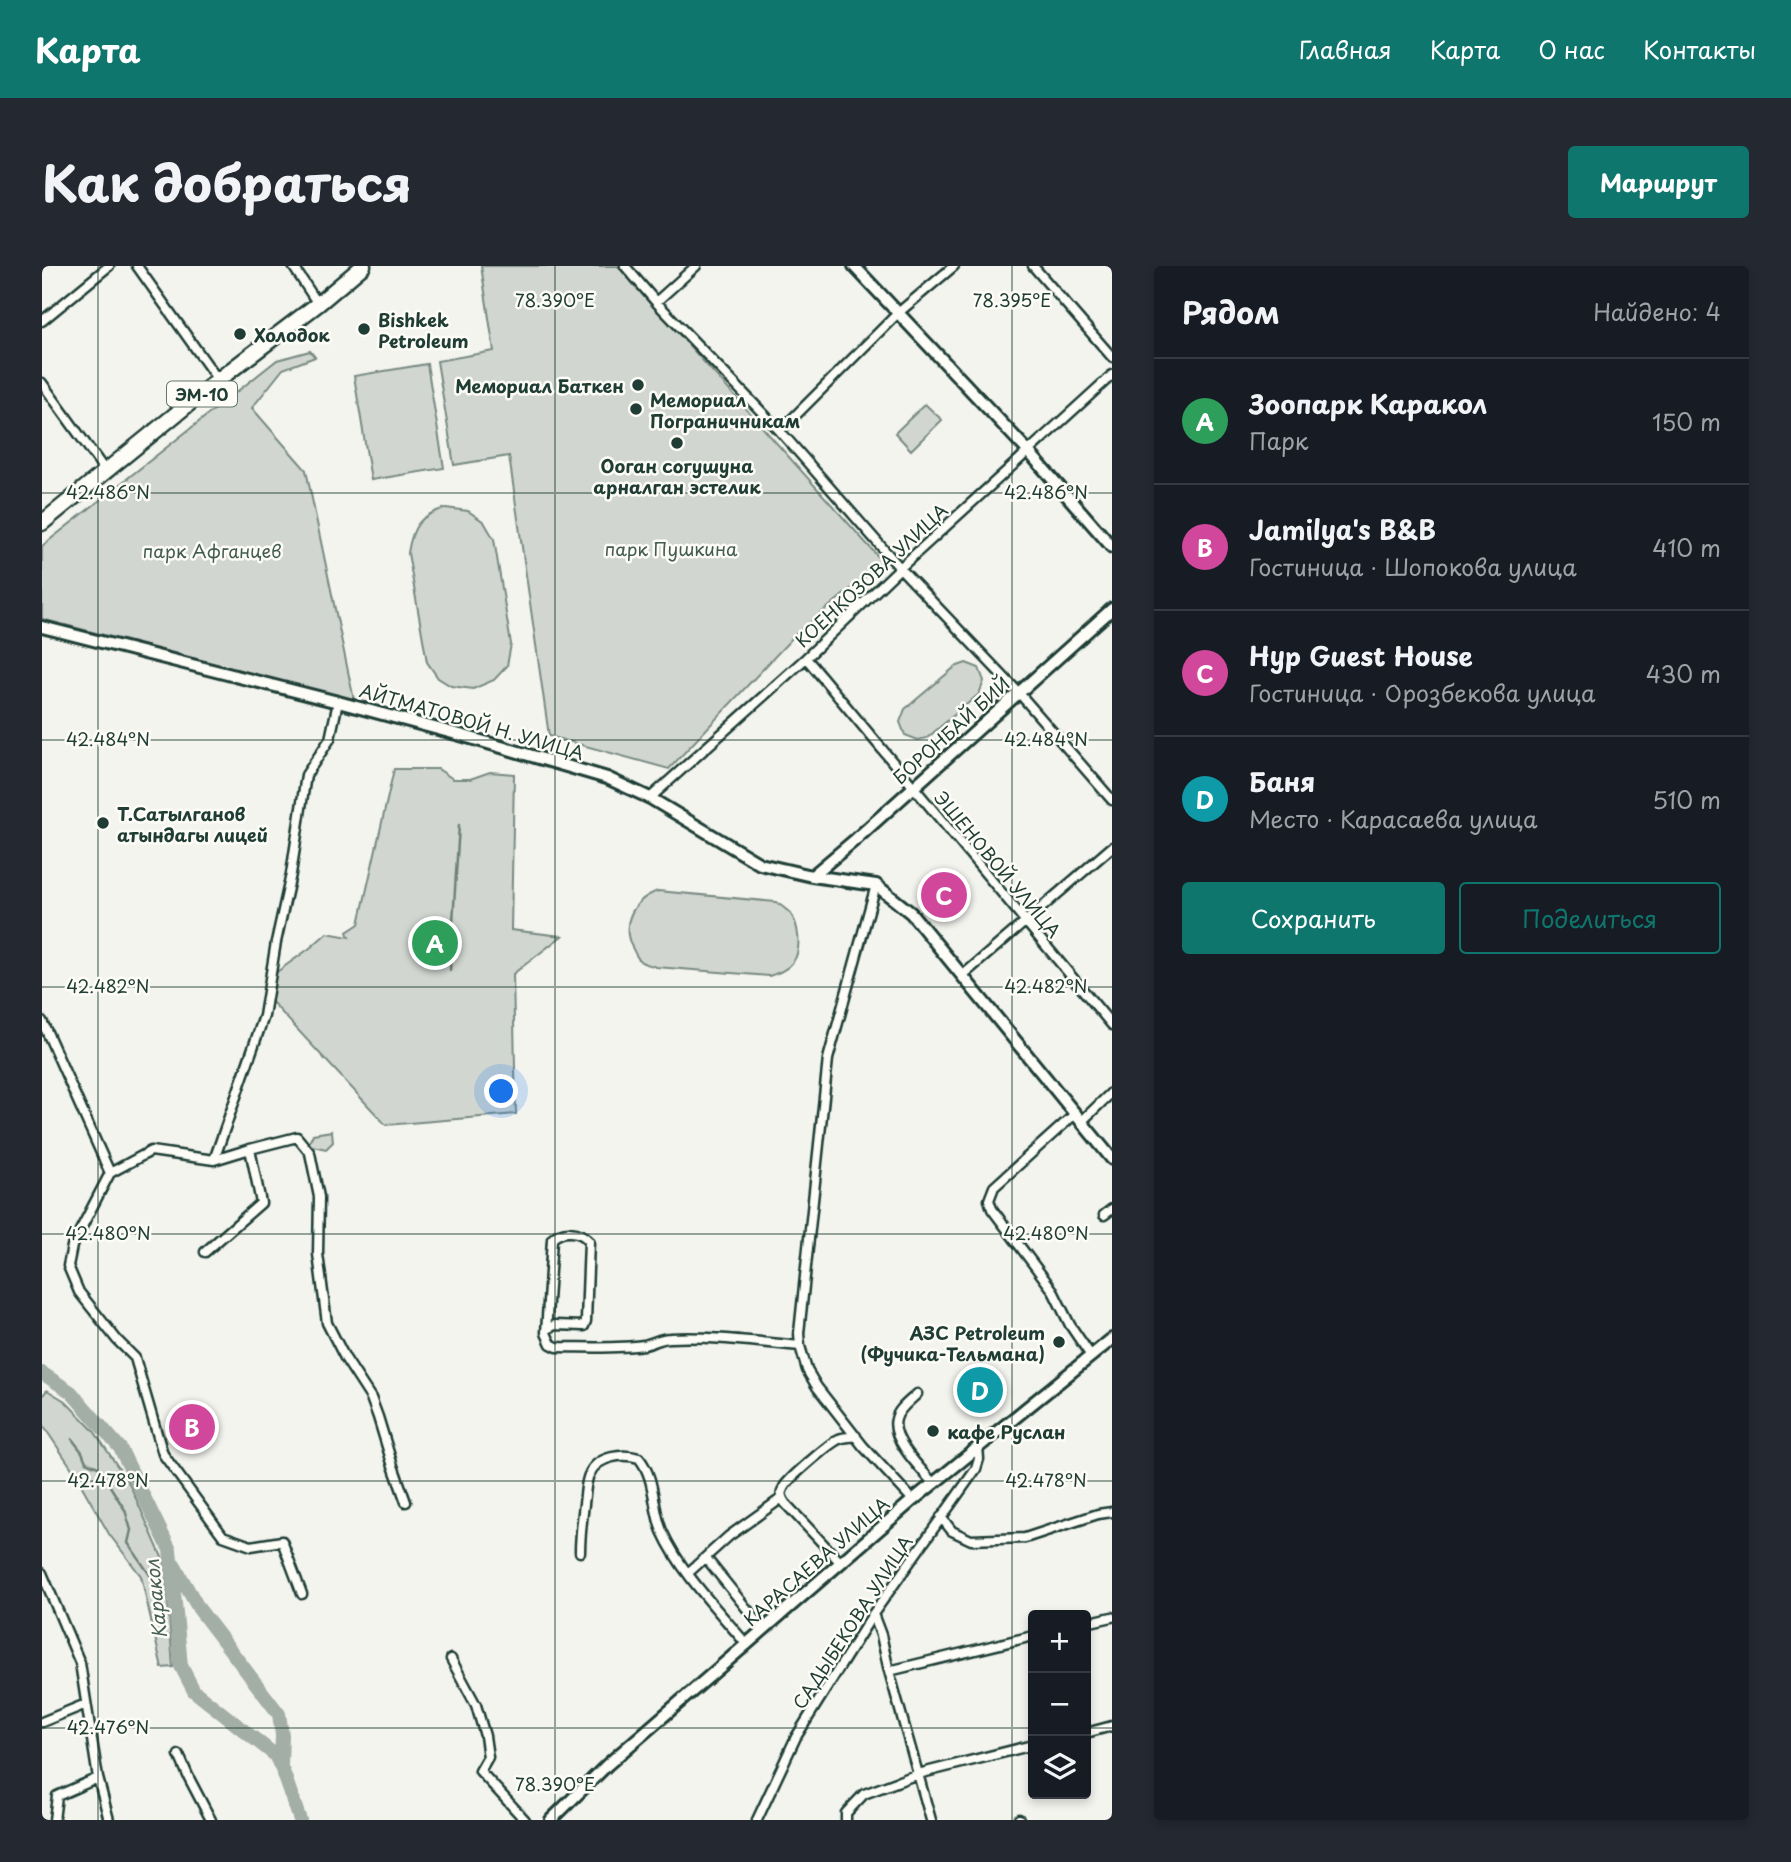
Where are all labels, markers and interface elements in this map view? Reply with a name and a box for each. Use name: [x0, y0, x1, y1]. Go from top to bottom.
text: Карта: [35, 24, 141, 74]
text: Главная: [1299, 31, 1392, 67]
text: Карта: [1430, 31, 1500, 67]
text: О нас: [1538, 31, 1605, 67]
text: Контакты: [1643, 31, 1756, 67]
text: Как добраться: [42, 145, 412, 219]
button: Маршрут: [1568, 146, 1749, 218]
text: 78.390°E: [515, 286, 595, 313]
text: 78.395°E: [973, 286, 1051, 313]
text: Рядом: [1182, 289, 1280, 334]
text: Найдено: 4: [1593, 294, 1721, 329]
place label: Bishkek Petroleum: [378, 306, 468, 354]
place label: Холодок: [254, 321, 330, 348]
marker: Bishkek Petroleum: [356, 321, 372, 337]
marker: Холодок: [232, 326, 248, 342]
place label: Мемориал Баткен: [455, 372, 624, 399]
marker: Мемориал Баткен: [630, 377, 646, 393]
road number: ЭМ-10: [167, 382, 237, 406]
text: Зоопарк Каракол: [1249, 384, 1487, 423]
place label: Мемориал Пограничникам: [650, 386, 800, 434]
marker: Мемориал Пограничникам: [628, 401, 644, 417]
text: A: [1196, 404, 1214, 439]
text: 150 m: [1652, 404, 1721, 439]
text: Парк: [1249, 423, 1308, 458]
marker: Ооган согушуна арналган эстелик: [669, 435, 685, 451]
place label: Ооган согушуна арналган эстелик: [593, 452, 761, 500]
text: 42.486°N: [66, 478, 150, 505]
text: 42.486°N: [1004, 478, 1088, 505]
street label: КОЕНКОЗОВА УЛИЦА: [789, 497, 954, 653]
text: Jamilya's B&B: [1249, 510, 1436, 549]
text: B: [1197, 530, 1213, 565]
text: 410 m: [1652, 530, 1721, 565]
park label: парк Пушкина: [605, 535, 738, 562]
park label: парк Афганцев: [142, 537, 282, 564]
text: Гостиница · Шопокова улица: [1249, 549, 1577, 584]
text: Нур Guest House: [1249, 636, 1473, 675]
text: C: [1196, 656, 1214, 691]
text: 430 m: [1646, 656, 1721, 691]
street label: БОРОНБАЙ БИЙ: [886, 670, 1016, 790]
text: Гостиница · Орозбекова улица: [1249, 675, 1595, 710]
street label: АЙТМАТОВОЙ Н. УЛИЦА: [357, 676, 588, 766]
text: 42.484°N: [66, 725, 150, 752]
text: 42.484°N: [1004, 725, 1088, 752]
text: Баня: [1249, 762, 1315, 801]
text: D: [1196, 782, 1214, 817]
text: 510 m: [1652, 782, 1721, 817]
street label: ЭШЕНОВОЙ УЛИЦА: [928, 785, 1068, 943]
place label: Т.Сатылганов атындагы лицей: [117, 800, 268, 848]
text: Место · Карасаева улица: [1249, 801, 1538, 836]
marker: Т.Сатылганов атындагы лицей: [95, 815, 111, 831]
pin: C: [921, 869, 967, 921]
button: Сохранить: [1182, 882, 1445, 954]
button: Поделиться: [1459, 882, 1721, 954]
pin: A: [412, 917, 458, 969]
text: 42.482°N: [66, 972, 150, 999]
text: 42.482°N: [1004, 972, 1088, 999]
your location: [484, 1074, 518, 1108]
text: 42.480°N: [65, 1219, 151, 1246]
text: 42.480°N: [1003, 1219, 1089, 1246]
place label: АЗС Petroleum (Фучика-Тельмана): [860, 1319, 1045, 1367]
marker: АЗС Petroleum (Фучика-Тельмана): [1051, 1334, 1067, 1350]
pin: D: [957, 1364, 1003, 1416]
pin: B: [169, 1401, 215, 1453]
place label: кафе Руслан: [947, 1418, 1065, 1445]
marker: кафе Руслан: [925, 1423, 941, 1439]
text: 42.478°N: [67, 1466, 149, 1493]
text: 42.478°N: [1005, 1466, 1087, 1493]
street label: КАРАСАЕВА УЛИЦА: [737, 1490, 895, 1632]
street label: САДЫБЕКОВА УЛИЦА: [786, 1530, 919, 1714]
water label: Каракол: [137, 1558, 173, 1640]
map controls: [1028, 1610, 1091, 1799]
button: +: [1028, 1610, 1091, 1673]
button: −: [1028, 1673, 1091, 1736]
text: 42.476°N: [67, 1713, 149, 1740]
button: layers: [1028, 1736, 1091, 1799]
text: 78.390°E: [515, 1770, 595, 1797]

